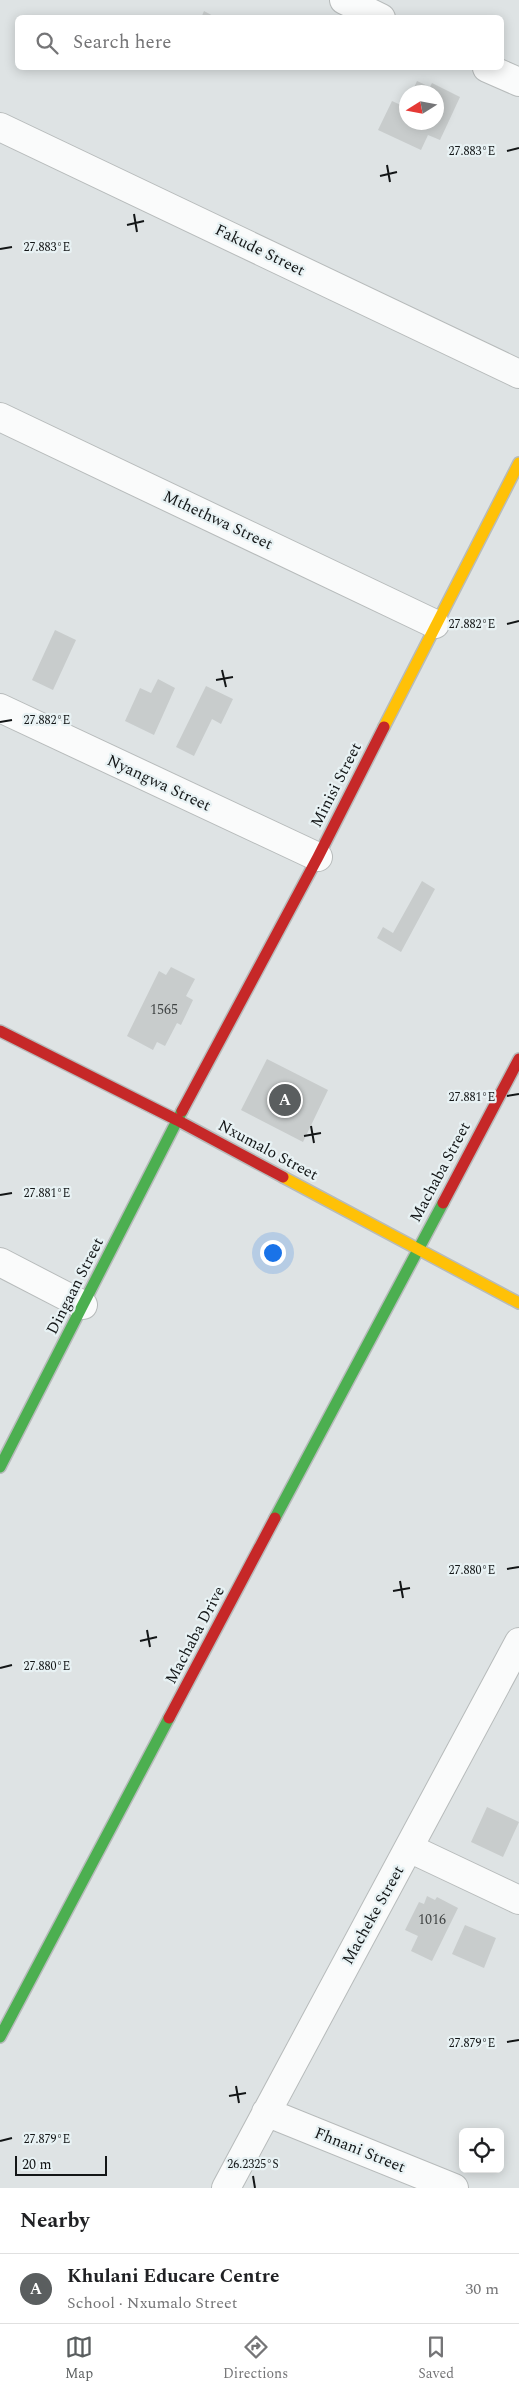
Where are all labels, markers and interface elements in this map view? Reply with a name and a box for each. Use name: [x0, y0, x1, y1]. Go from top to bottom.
search box: [15, 15, 504, 70]
text: Search here: [73, 28, 172, 57]
icon: search: [33, 29, 61, 57]
north arrow: [399, 85, 444, 130]
text: 27.883°E: [449, 142, 495, 161]
street label: Fakude Street: [211, 218, 309, 282]
text: 27.883°E: [24, 238, 70, 257]
street label: Mthethwa Street: [159, 484, 277, 556]
text: 27.882°E: [449, 615, 495, 634]
text: 27.882°E: [24, 711, 70, 730]
street label: Minisi Street: [304, 738, 368, 832]
street label: Nyangwa Street: [103, 748, 215, 818]
house number: 1565: [150, 999, 178, 1020]
pin: A: [269, 1081, 301, 1119]
text: 27.881°E: [449, 1088, 495, 1107]
street label: Nxumalo Street: [214, 1113, 323, 1187]
street label: Machaba Street: [403, 1117, 477, 1226]
text: 27.881°E: [24, 1184, 70, 1203]
street label: Dingaan Street: [40, 1233, 110, 1339]
your location: [260, 1240, 286, 1266]
text: 27.880°E: [449, 1561, 495, 1580]
street label: Machaba Drive: [159, 1582, 231, 1688]
text: 27.880°E: [24, 1657, 70, 1676]
street label: Macheke Street: [336, 1861, 410, 1969]
house number: 1016: [418, 1909, 446, 1930]
text: 27.879°E: [449, 2034, 495, 2053]
street label: Fhnani Street: [311, 2121, 409, 2179]
map controls: [459, 2128, 504, 2173]
button: locate: [459, 2128, 504, 2173]
text: 27.879°E: [24, 2130, 70, 2149]
scale bar: [15, 2153, 108, 2176]
text: 20 m: [22, 2154, 52, 2175]
text: 26.2325°S: [227, 2155, 279, 2174]
text: Nearby: [20, 2205, 90, 2237]
text: Khulani Educare Centre: [67, 2262, 279, 2291]
text: A: [30, 2277, 42, 2301]
text: 30 m: [465, 2277, 499, 2301]
text: School · Nxumalo Street: [67, 2291, 237, 2315]
tab: Map: [65, 2333, 93, 2384]
tab: Directions: [223, 2333, 288, 2384]
tab: Saved: [418, 2333, 454, 2384]

